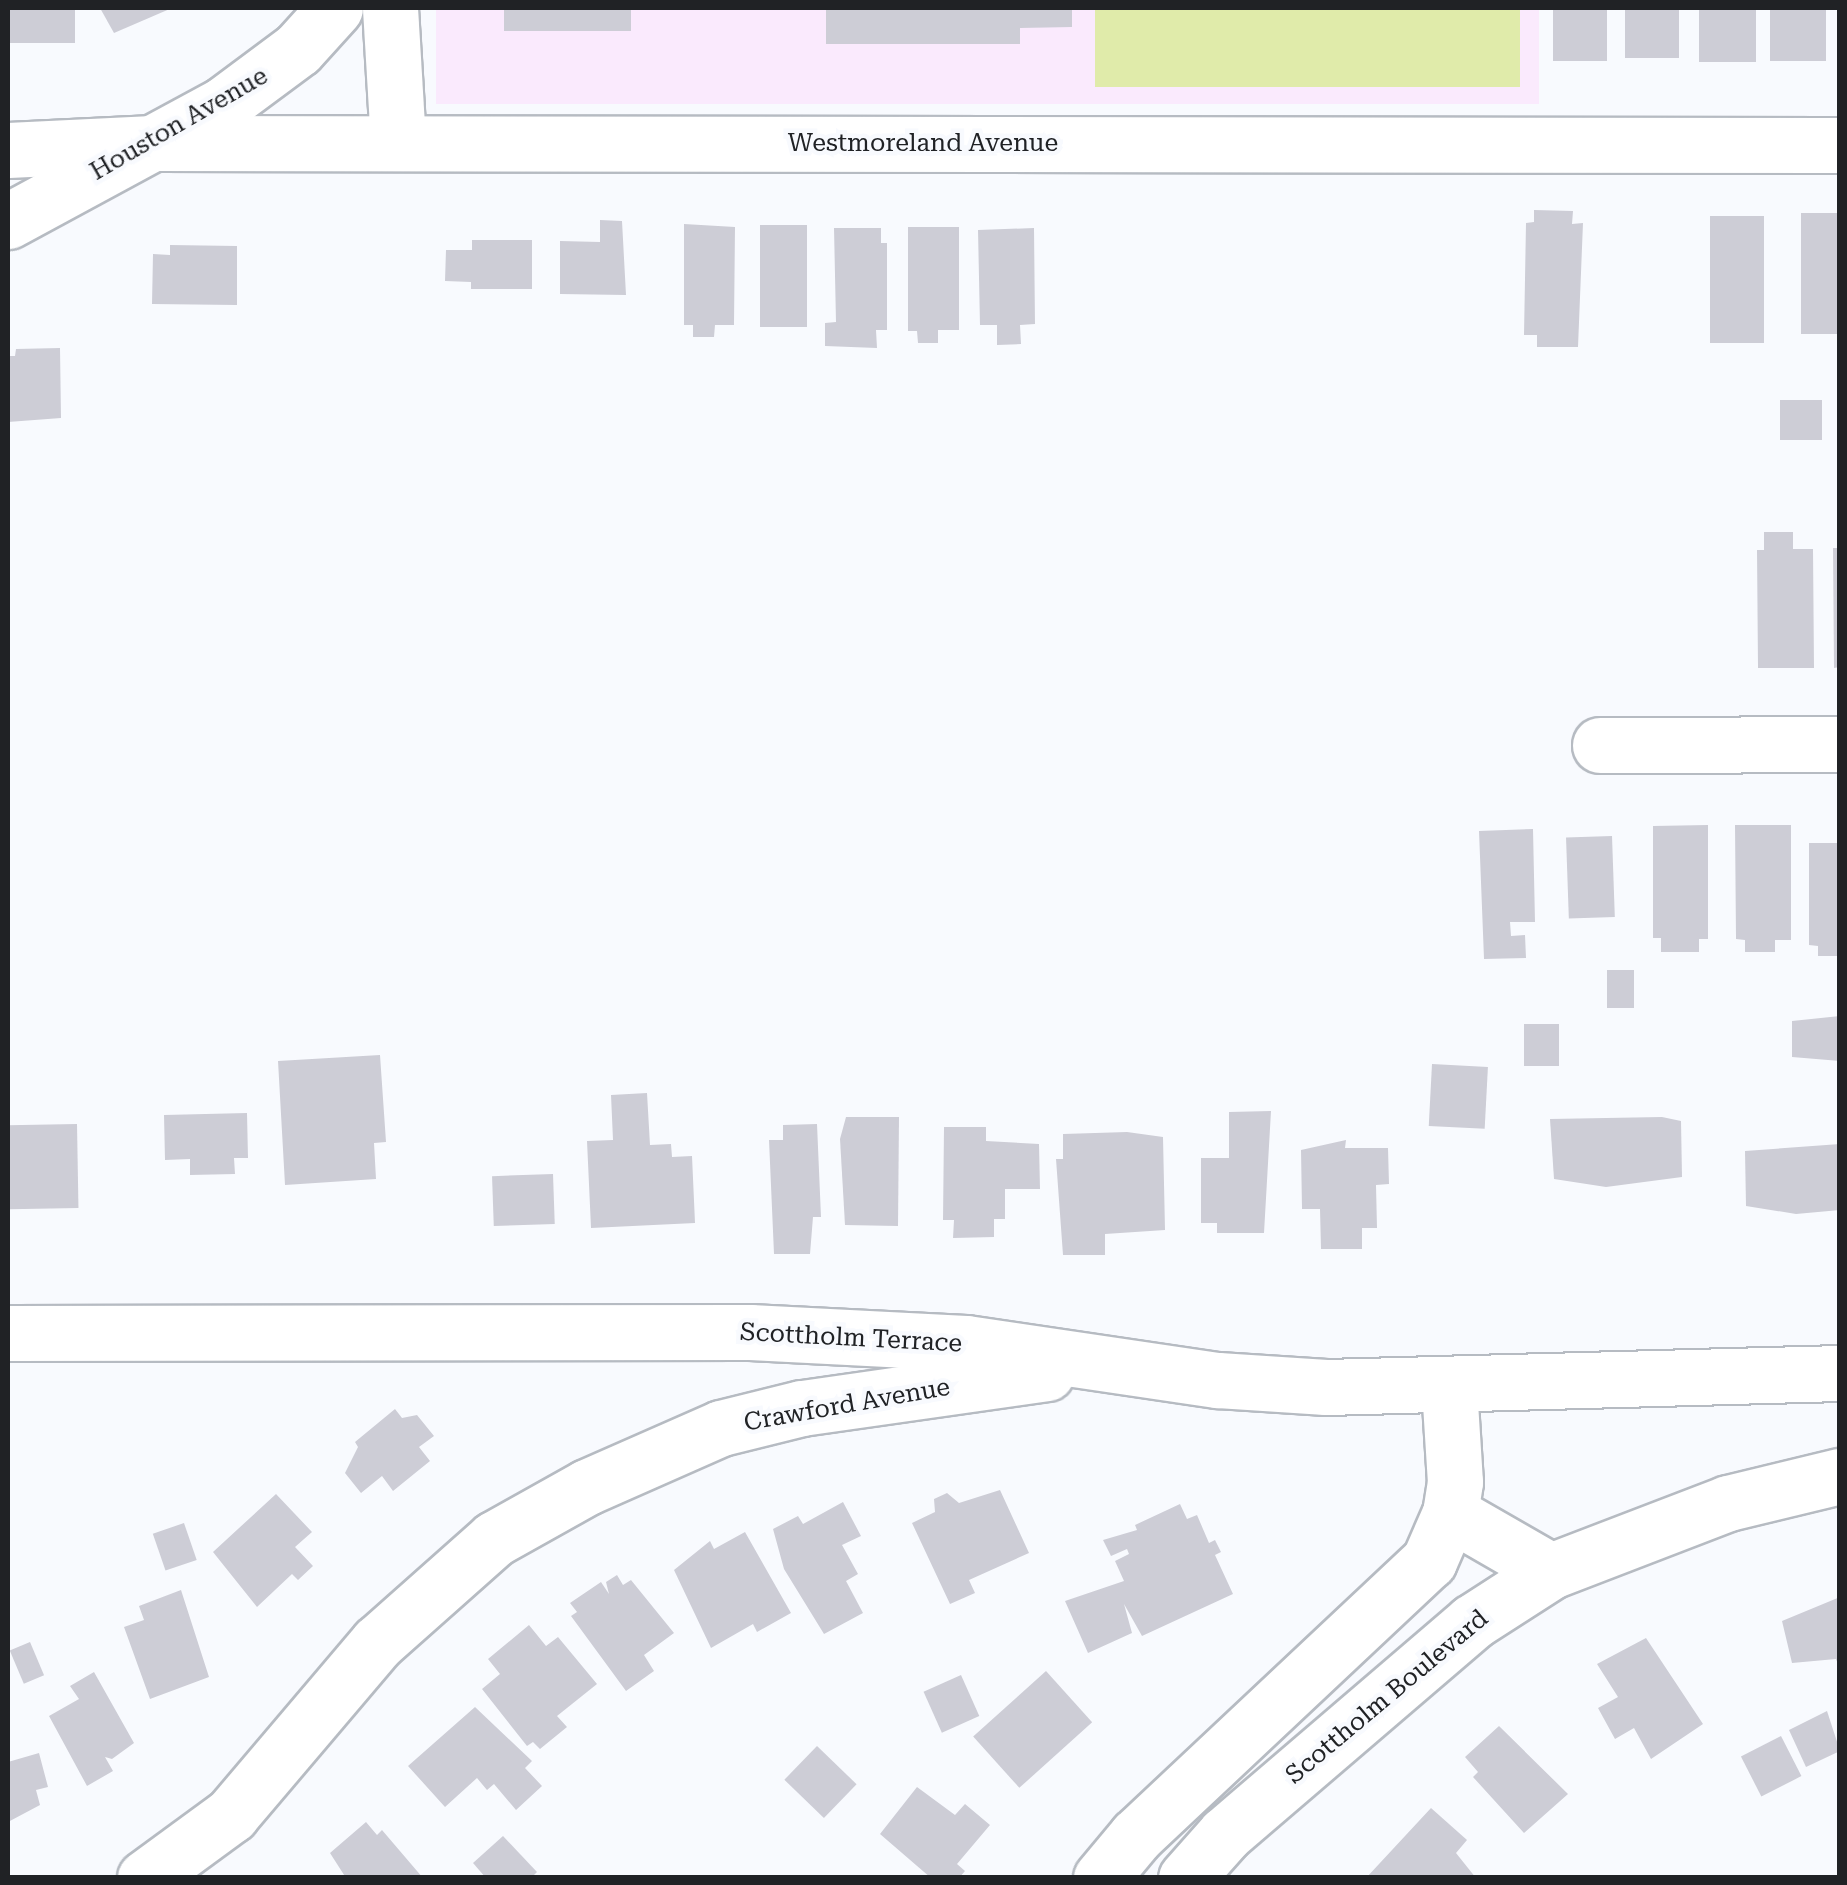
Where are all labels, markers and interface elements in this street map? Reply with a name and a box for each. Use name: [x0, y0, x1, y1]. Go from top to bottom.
street label: Houston Avenue: [85, 61, 273, 187]
street label: Westmoreland Avenue: [788, 128, 1058, 158]
street label: Scottholm Terrace: [739, 1317, 963, 1359]
street label: Crawford Avenue: [742, 1372, 952, 1438]
street label: Scottholm Boulevard: [1280, 1604, 1494, 1790]

